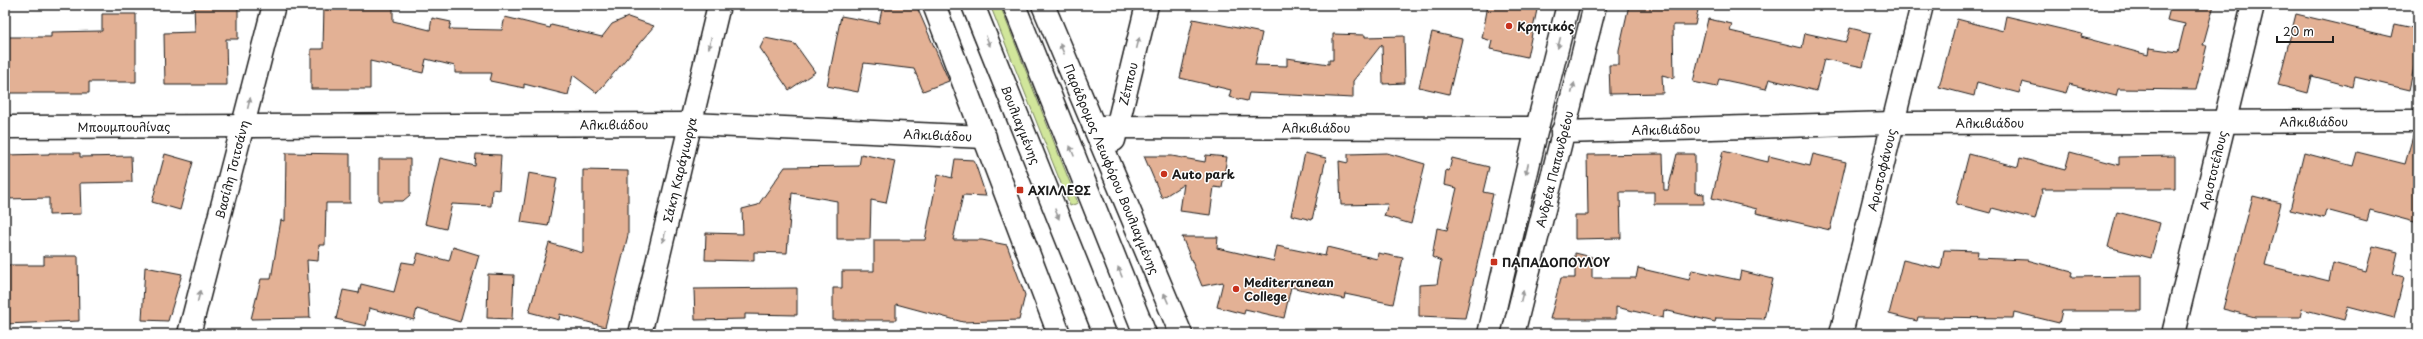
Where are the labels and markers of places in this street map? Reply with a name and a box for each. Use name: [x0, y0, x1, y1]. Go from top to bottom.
place label: Κρητικός: [1517, 17, 1575, 35]
marker: Κρητικός: [1504, 21, 1514, 31]
place label: Auto park: [1172, 165, 1235, 183]
marker: Auto park: [1159, 169, 1169, 179]
place label: ΑΧΙΛΛΕΩΣ: [1027, 181, 1091, 199]
marker: ΑΧΙΛΛΕΩΣ: [1015, 185, 1025, 195]
place label: ΠΑΠΑΔΟΠΟΥΛΟΥ: [1502, 253, 1610, 271]
marker: ΠΑΠΑΔΟΠΟΥΛΟΥ: [1489, 257, 1499, 267]
place label: Mediterranean College: [1244, 273, 1334, 305]
marker: Mediterranean College: [1231, 284, 1241, 294]

